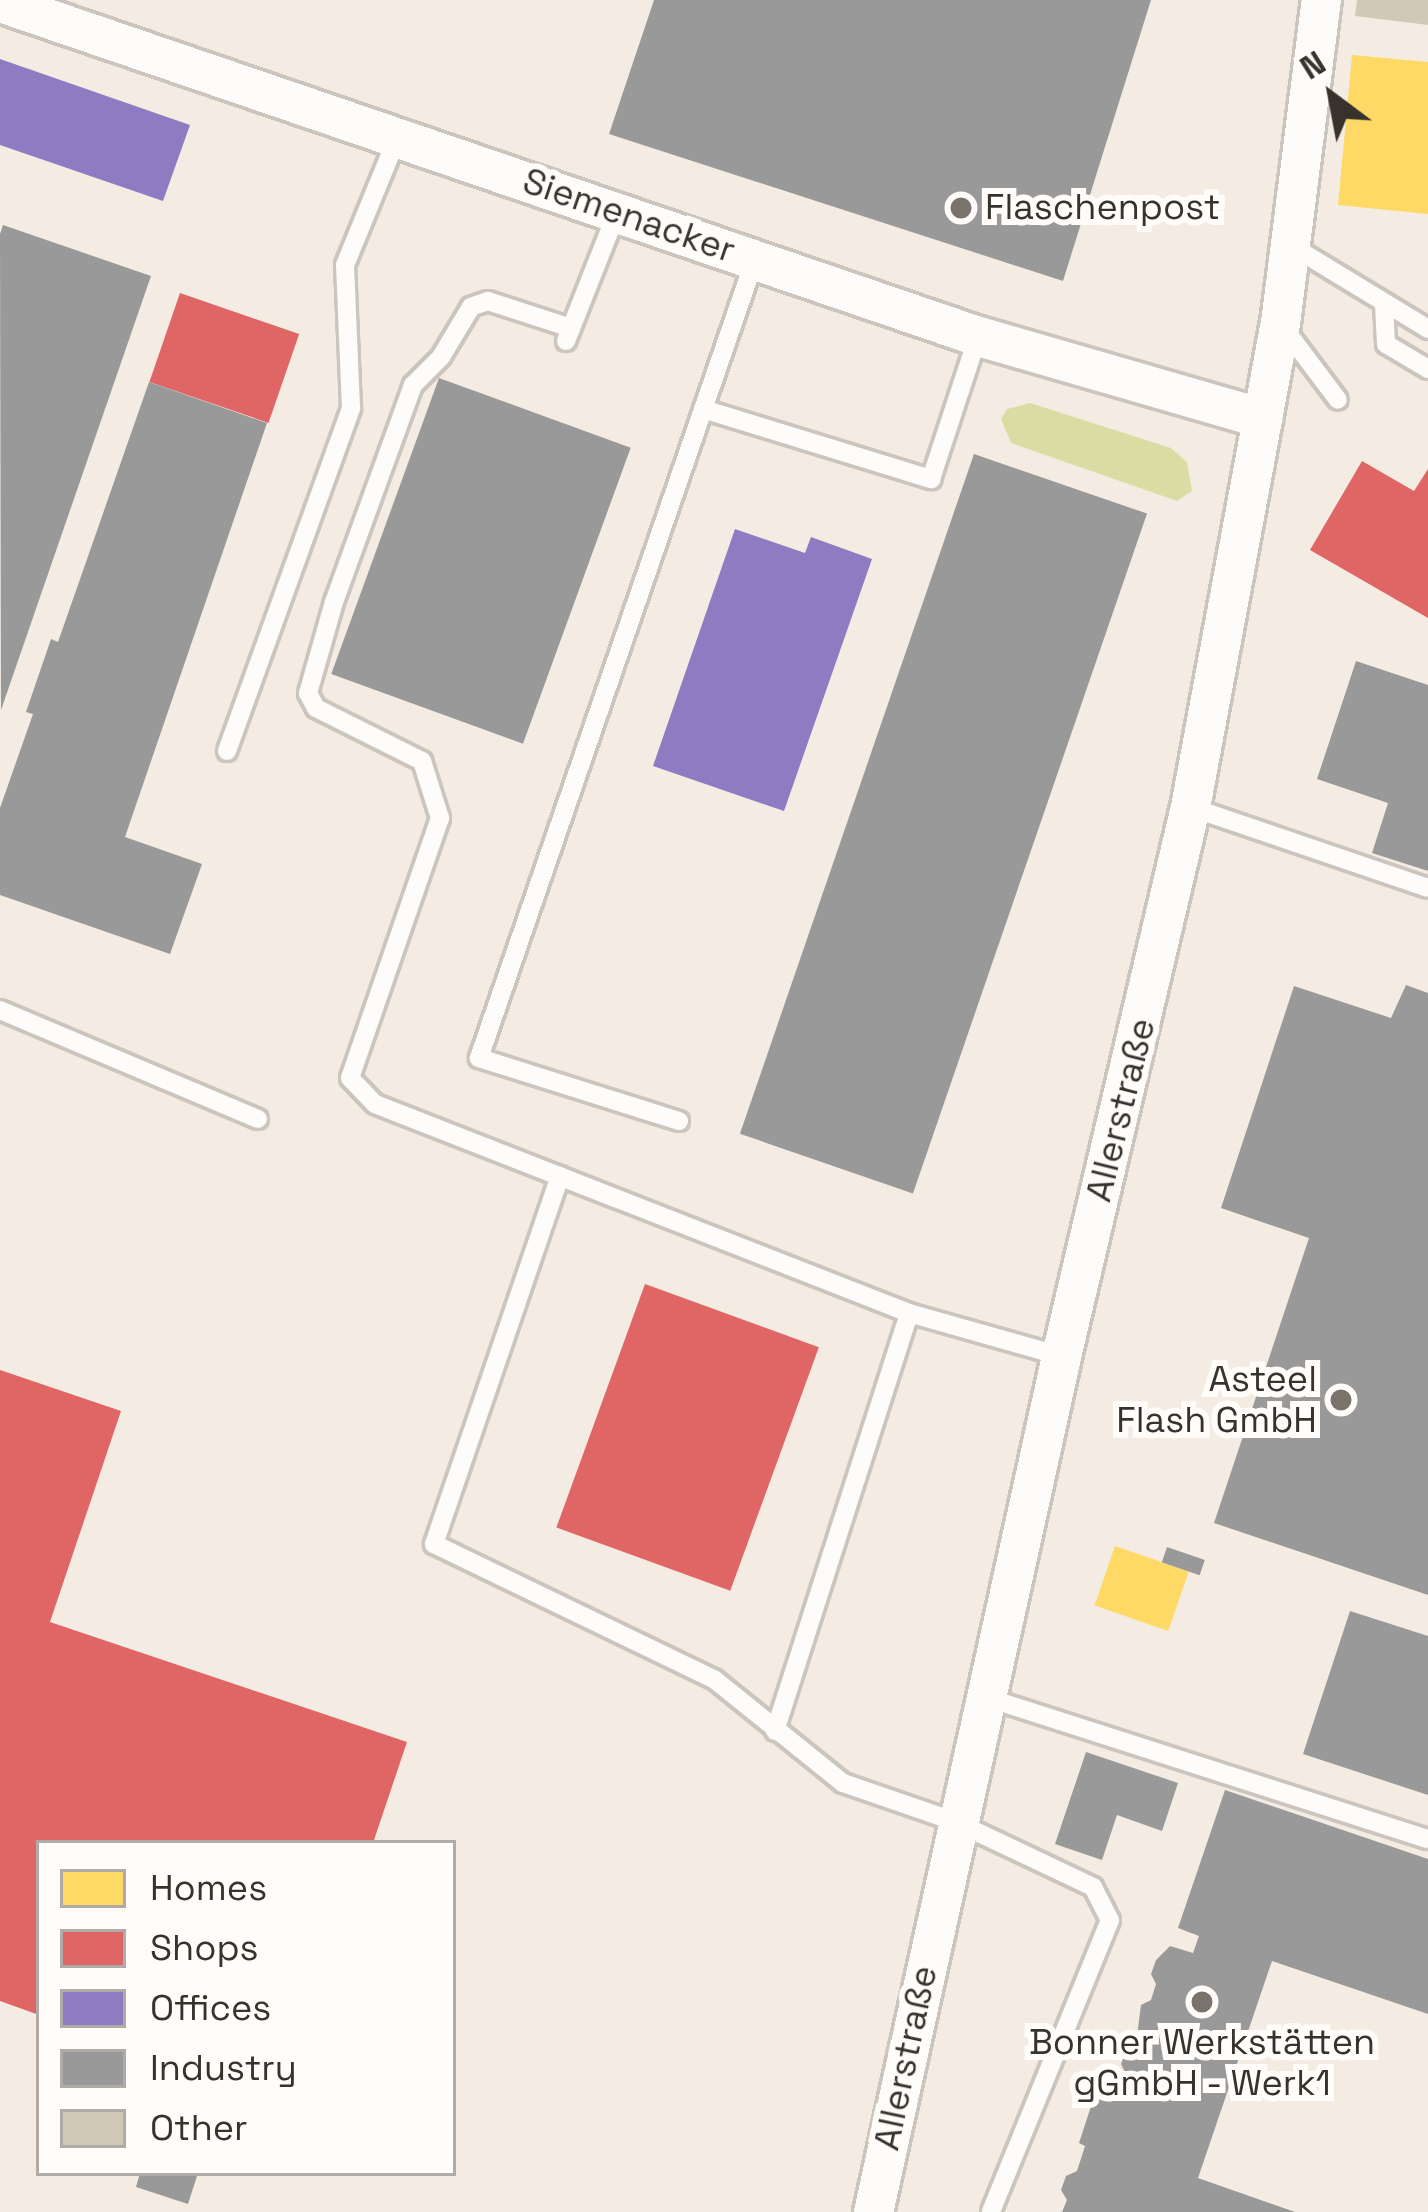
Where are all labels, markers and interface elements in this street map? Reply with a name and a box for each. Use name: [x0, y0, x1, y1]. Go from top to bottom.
north arrow: [1272, 36, 1392, 156]
text: N: [1292, 42, 1333, 89]
street label: Siemenacker: [517, 160, 741, 272]
place label: Flaschenpost: [985, 186, 1220, 230]
marker: Flaschenpost: [948, 195, 974, 221]
street label: Allerstraße: [1077, 1014, 1165, 1206]
place label: Asteel Flash GmbH: [1116, 1357, 1317, 1442]
marker: Asteel Flash GmbH: [1328, 1387, 1354, 1413]
legend: [36, 1840, 456, 2176]
text: Homes: [150, 1865, 267, 1911]
text: Shops: [150, 1925, 259, 1971]
street label: Allerstraße: [865, 1962, 947, 2154]
text: Offices: [150, 1985, 271, 2031]
marker: Bonner Werkstätten gGmbH - Werk1: [1189, 1989, 1215, 2015]
place label: Bonner Werkstätten gGmbH - Werk1: [1029, 2020, 1375, 2105]
text: Industry: [150, 2045, 297, 2091]
text: Other: [150, 2105, 248, 2151]

